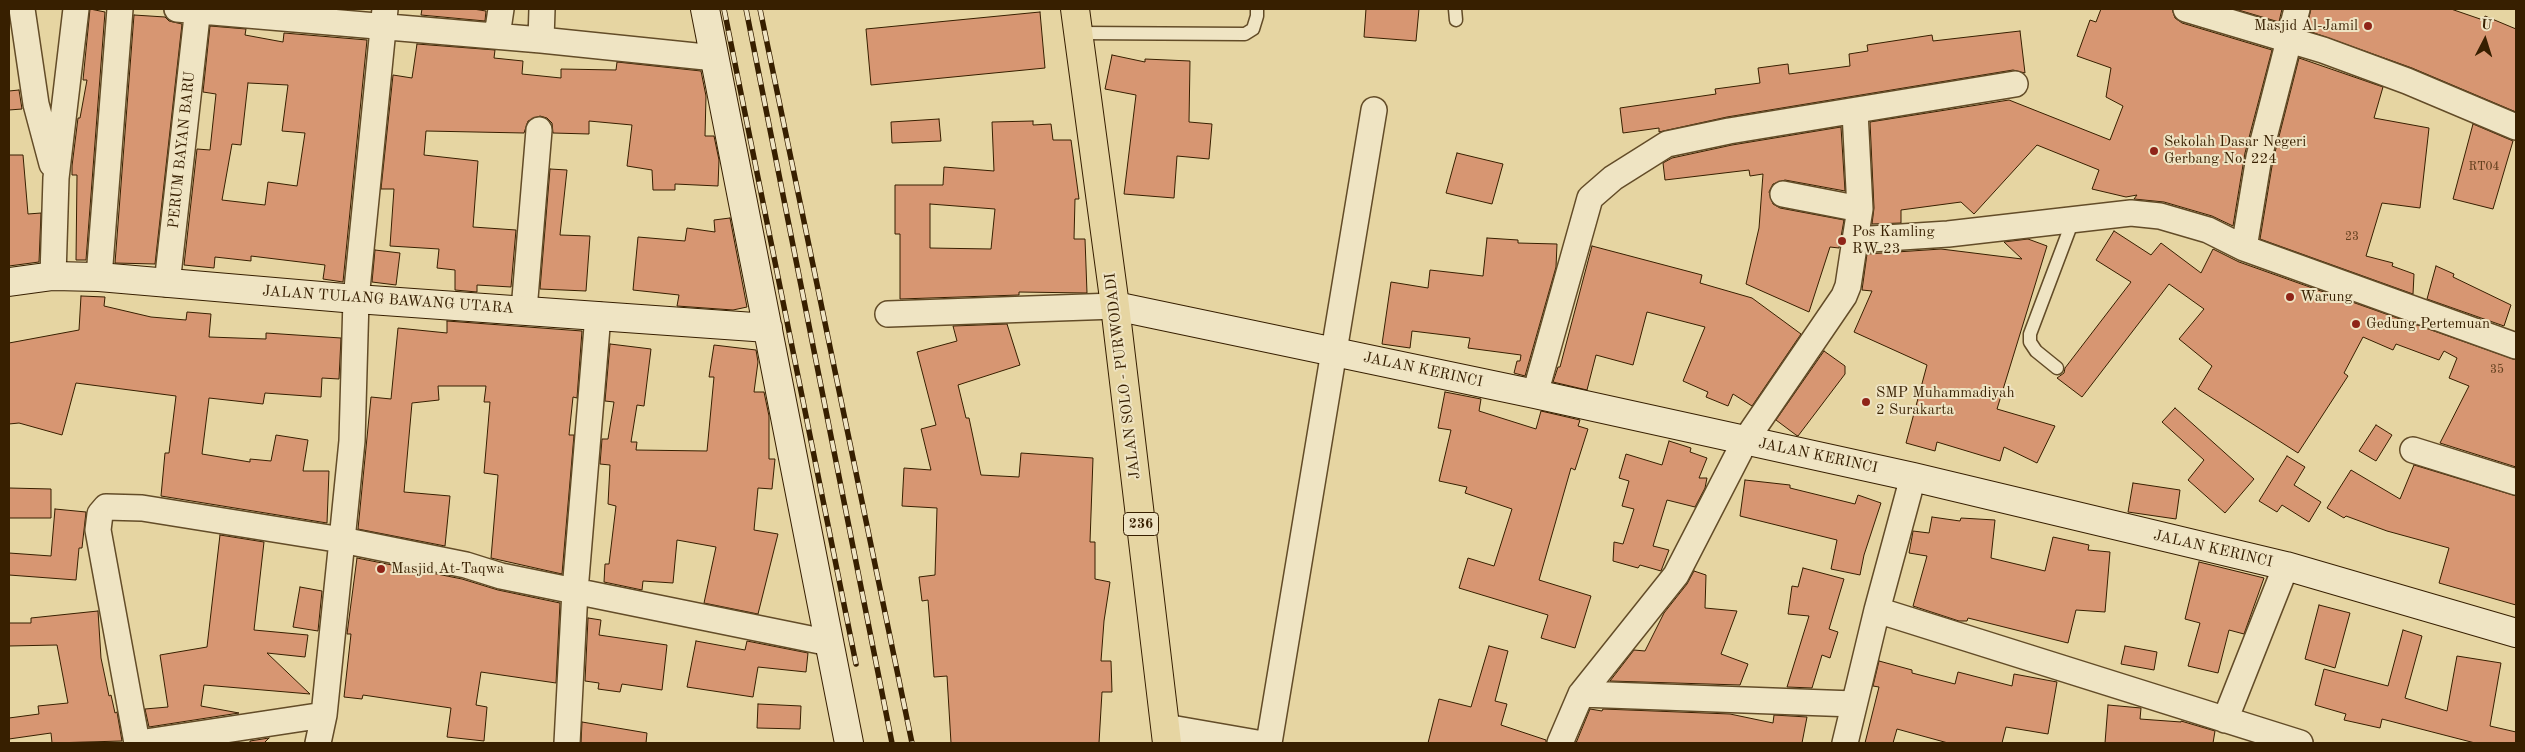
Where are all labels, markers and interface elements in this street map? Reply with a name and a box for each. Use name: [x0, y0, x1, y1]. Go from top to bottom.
north arrow: [2460, 15, 2510, 65]
place label: Masjid Al-Jamil: [2254, 17, 2358, 35]
text: U: [2480, 18, 2492, 33]
marker: Masjid Al-Jamil: [2362, 20, 2374, 32]
street label: PERUM BAYAN BARU: [165, 70, 199, 230]
place label: Sekolah Dasar Negeri Gerbang No. 224: [2164, 133, 2306, 168]
marker: Sekolah Dasar Negeri Gerbang No. 224: [2148, 145, 2160, 157]
house number: RT04: [2468, 160, 2500, 174]
place label: Pos Kamling RW 23: [1852, 223, 1935, 258]
house number: 23: [2345, 230, 2359, 244]
marker: Pos Kamling RW 23: [1836, 235, 1848, 247]
street label: JALAN SOLO - PURWODADI: [1101, 272, 1145, 480]
street label: JALAN TULANG BAWANG UTARA: [262, 282, 514, 318]
place label: Warung: [2300, 288, 2353, 306]
marker: Warung: [2284, 291, 2296, 303]
place label: Gedung Pertemuan: [2366, 315, 2490, 333]
marker: Gedung Pertemuan: [2350, 318, 2362, 330]
street label: JALAN KERINCI: [1362, 349, 1484, 391]
house number: 35: [2490, 363, 2504, 377]
place label: SMP Muhammadiyah 2 Surakarta: [1876, 384, 2015, 419]
marker: SMP Muhammadiyah 2 Surakarta: [1860, 396, 1872, 408]
street label: JALAN KERINCI: [1757, 435, 1879, 477]
road number: 236: [1124, 512, 1158, 536]
street label: JALAN KERINCI: [2152, 527, 2274, 571]
place label: Masjid At-Taqwa: [391, 560, 504, 578]
marker: Masjid At-Taqwa: [375, 563, 387, 575]

